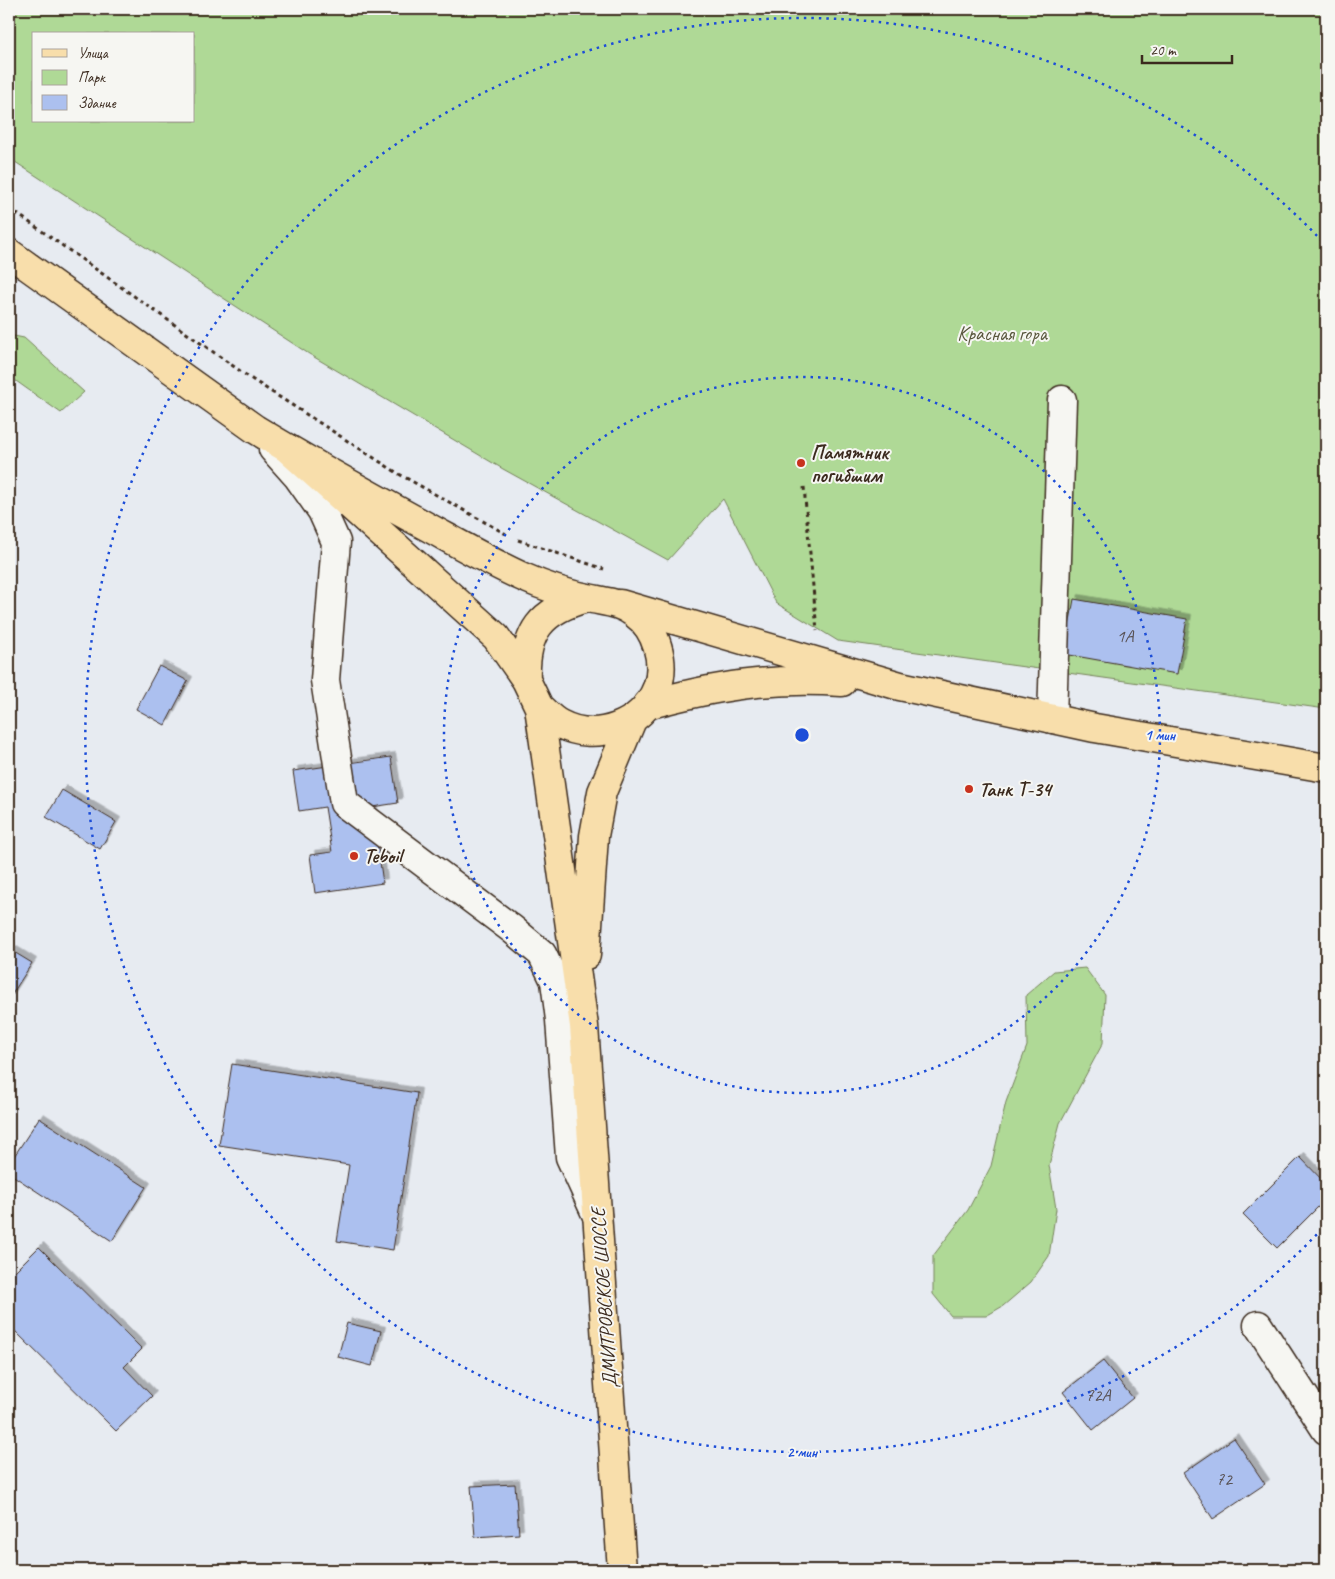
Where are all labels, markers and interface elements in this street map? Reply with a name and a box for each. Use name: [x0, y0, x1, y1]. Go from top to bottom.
legend: [32, 32, 195, 122]
scale bar: [1142, 32, 1232, 64]
text: 20 m: [1150, 41, 1177, 60]
text: Улица: [78, 44, 109, 63]
text: Парк: [78, 68, 106, 87]
text: Здание: [78, 94, 117, 113]
park label: Красная гора: [957, 321, 1049, 346]
place label: Памятник погибшим: [811, 440, 890, 488]
marker: Памятник погибшим: [795, 457, 807, 469]
house number: 1А: [1116, 625, 1135, 647]
centre of rings: [793, 726, 811, 744]
text: 1 мин: [1145, 726, 1177, 745]
place label: Танк Т-34: [979, 777, 1054, 802]
marker: Танк Т-34: [963, 783, 975, 795]
place label: Teboil: [364, 844, 405, 869]
marker: Teboil: [348, 850, 360, 862]
street label: ДМИТРОВСКОЕ ШОССЕ: [585, 1204, 623, 1389]
house number: 72А: [1085, 1384, 1112, 1406]
text: 2 мин: [787, 1443, 819, 1462]
house number: 72: [1216, 1468, 1234, 1490]

